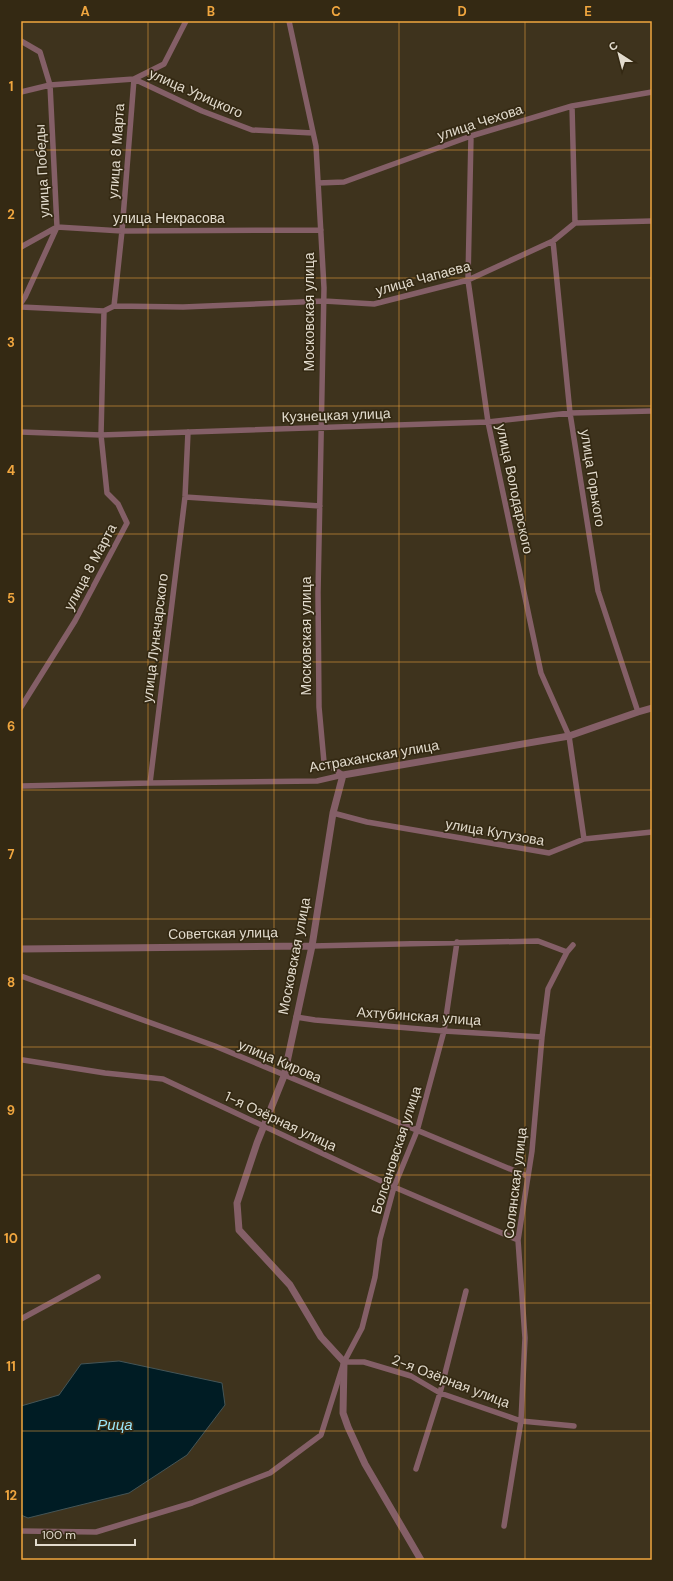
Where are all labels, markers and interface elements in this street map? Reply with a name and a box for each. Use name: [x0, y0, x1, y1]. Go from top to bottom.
text: A: [80, 3, 90, 20]
text: B: [207, 3, 215, 20]
text: C: [331, 3, 341, 20]
text: D: [457, 3, 467, 20]
text: E: [584, 3, 592, 20]
north arrow: [599, 34, 639, 74]
text: С: [606, 38, 620, 54]
street label: улица Урицкого: [146, 64, 246, 122]
text: 1: [9, 78, 13, 95]
street label: улица Чехова: [435, 100, 525, 144]
street label: улица 8 Марта: [104, 102, 128, 199]
street label: улица Победы: [31, 124, 53, 218]
text: 2: [7, 206, 15, 223]
street label: улица Некрасова: [113, 209, 225, 227]
street label: Московская улица: [300, 252, 318, 371]
street label: улица Чапаева: [374, 257, 473, 299]
text: 3: [7, 334, 15, 351]
street label: Кузнецкая улица: [281, 404, 391, 426]
street label: улица Володарского: [492, 422, 538, 556]
street label: улица Горького: [576, 428, 610, 528]
text: 4: [7, 462, 15, 479]
street label: улица 8 Марта: [60, 520, 120, 613]
street label: улица Луначарского: [138, 572, 172, 704]
street label: Московская улица: [297, 576, 315, 695]
text: 5: [7, 590, 15, 607]
text: 6: [7, 718, 15, 735]
street label: Астраханская улица: [308, 736, 441, 776]
street label: улица Кутузова: [444, 814, 546, 850]
text: 7: [8, 846, 15, 863]
street label: Московская улица: [274, 896, 314, 1016]
street label: Советская улица: [168, 923, 278, 943]
text: 8: [7, 974, 15, 991]
street label: Ахтубинская улица: [356, 1003, 482, 1029]
street label: улица Кирова: [236, 1035, 325, 1087]
street label: Болсановская улица: [367, 1084, 425, 1216]
street label: 1-я Озёрная улица: [222, 1087, 340, 1155]
text: 9: [7, 1102, 15, 1119]
street label: Солянская улица: [499, 1126, 531, 1240]
text: 10: [4, 1230, 18, 1247]
street label: 2-я Озёрная улица: [389, 1350, 513, 1412]
text: 11: [6, 1358, 16, 1375]
water label: Рица: [97, 1415, 133, 1435]
text: 12: [5, 1487, 17, 1504]
scale bar: [36, 1521, 135, 1547]
text: 100 m: [42, 1527, 76, 1543]

